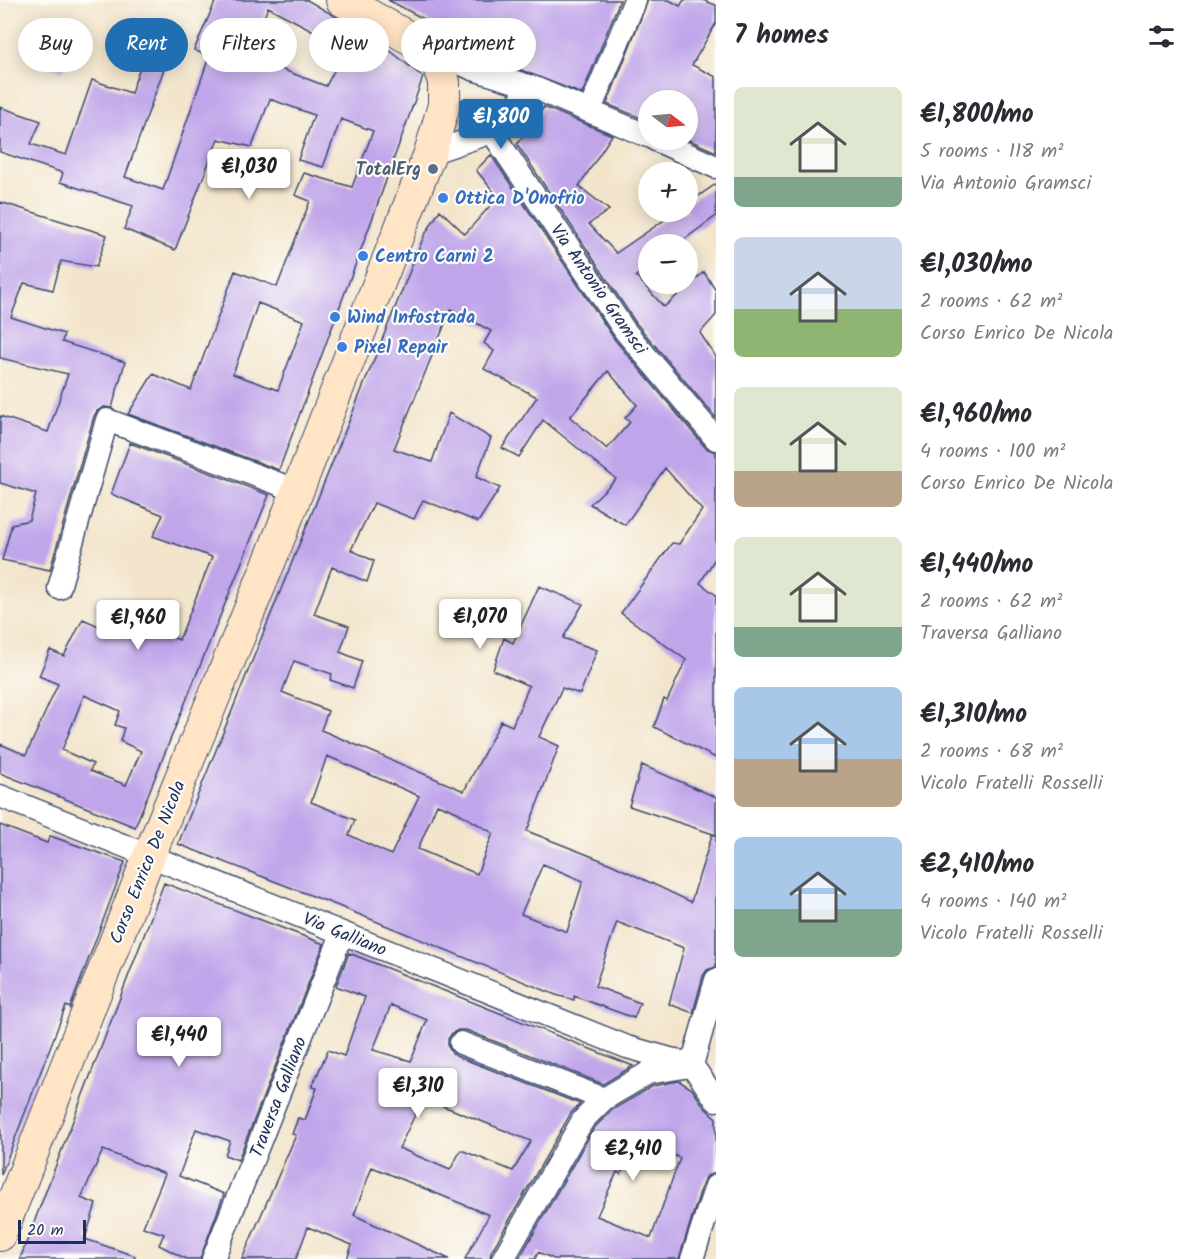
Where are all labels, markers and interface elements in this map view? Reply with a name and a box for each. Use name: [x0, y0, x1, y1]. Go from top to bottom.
text: 7 homes: [734, 15, 829, 57]
chip: Buy: [18, 18, 93, 72]
chip: Rent: [105, 18, 188, 72]
chip: Filters: [200, 18, 297, 72]
chip: New: [309, 18, 389, 72]
chip: Apartment: [401, 18, 536, 72]
icon: filters: [1145, 20, 1178, 53]
north arrow: [638, 90, 698, 150]
map controls: [638, 90, 698, 294]
text: €1,800/mo: [920, 94, 1034, 136]
pin: €1,800: [452, 99, 550, 150]
text: €1,800: [473, 102, 529, 134]
icon: home: [782, 111, 854, 183]
text: 5 rooms · 118 m²: [920, 136, 1063, 168]
pin: €1,030: [200, 149, 298, 200]
text: €1,030: [221, 152, 277, 184]
place label: TotalErg: [356, 156, 421, 185]
marker: TotalErg: [426, 162, 440, 176]
button: +: [638, 162, 698, 222]
text: Via Antonio Gramsci: [920, 168, 1091, 200]
place label: Ottica D'Onofrio: [455, 185, 584, 214]
marker: Ottica D'Onofrio: [436, 191, 450, 205]
street label: Via Antonio Gramsci: [542, 218, 654, 362]
button: −: [638, 234, 698, 294]
place label: Centro Carni 2: [375, 243, 494, 272]
text: €1,030/mo: [920, 244, 1033, 286]
marker: Centro Carni 2: [356, 249, 370, 263]
icon: home: [782, 261, 854, 333]
text: 2 rooms · 62 m²: [920, 286, 1062, 318]
place label: Wind Infostrada: [347, 304, 475, 333]
marker: Wind Infostrada: [328, 310, 342, 324]
text: Corso Enrico De Nicola: [920, 318, 1113, 350]
place label: Pixel Repair: [354, 334, 449, 363]
marker: Pixel Repair: [335, 340, 349, 354]
text: €1,960/mo: [920, 394, 1032, 436]
icon: home: [782, 411, 854, 483]
text: 4 rooms · 100 m²: [920, 436, 1065, 468]
text: Corso Enrico De Nicola: [920, 468, 1113, 500]
text: €1,440/mo: [920, 544, 1033, 586]
icon: home: [782, 561, 854, 633]
text: 2 rooms · 62 m²: [920, 586, 1062, 618]
pin: €1,070: [431, 599, 529, 650]
pin: €1,960: [89, 600, 187, 651]
text: €1,070: [453, 602, 507, 634]
text: €1,960: [110, 603, 166, 635]
text: Traversa Galliano: [920, 618, 1062, 650]
text: €1,310/mo: [920, 694, 1027, 736]
icon: home: [782, 711, 854, 783]
text: 2 rooms · 68 m²: [920, 736, 1063, 768]
text: Vicolo Fratelli Rosselli: [920, 768, 1102, 800]
street label: Corso Enrico De Nicola: [102, 776, 194, 949]
text: €2,410/mo: [920, 844, 1034, 886]
icon: home: [782, 861, 854, 933]
text: 4 rooms · 140 m²: [920, 886, 1066, 918]
street label: Via Galliano: [298, 905, 391, 965]
text: Vicolo Fratelli Rosselli: [920, 918, 1102, 950]
pin: €1,440: [130, 1017, 228, 1068]
text: €1,440: [151, 1020, 207, 1052]
street label: Traversa Galliano: [243, 1033, 316, 1162]
pin: €1,310: [369, 1068, 467, 1119]
text: €1,310: [392, 1071, 444, 1103]
pin: €2,410: [584, 1131, 682, 1182]
text: €2,410: [605, 1134, 661, 1166]
scale bar: [18, 1217, 86, 1244]
text: 20 m: [27, 1218, 63, 1243]

